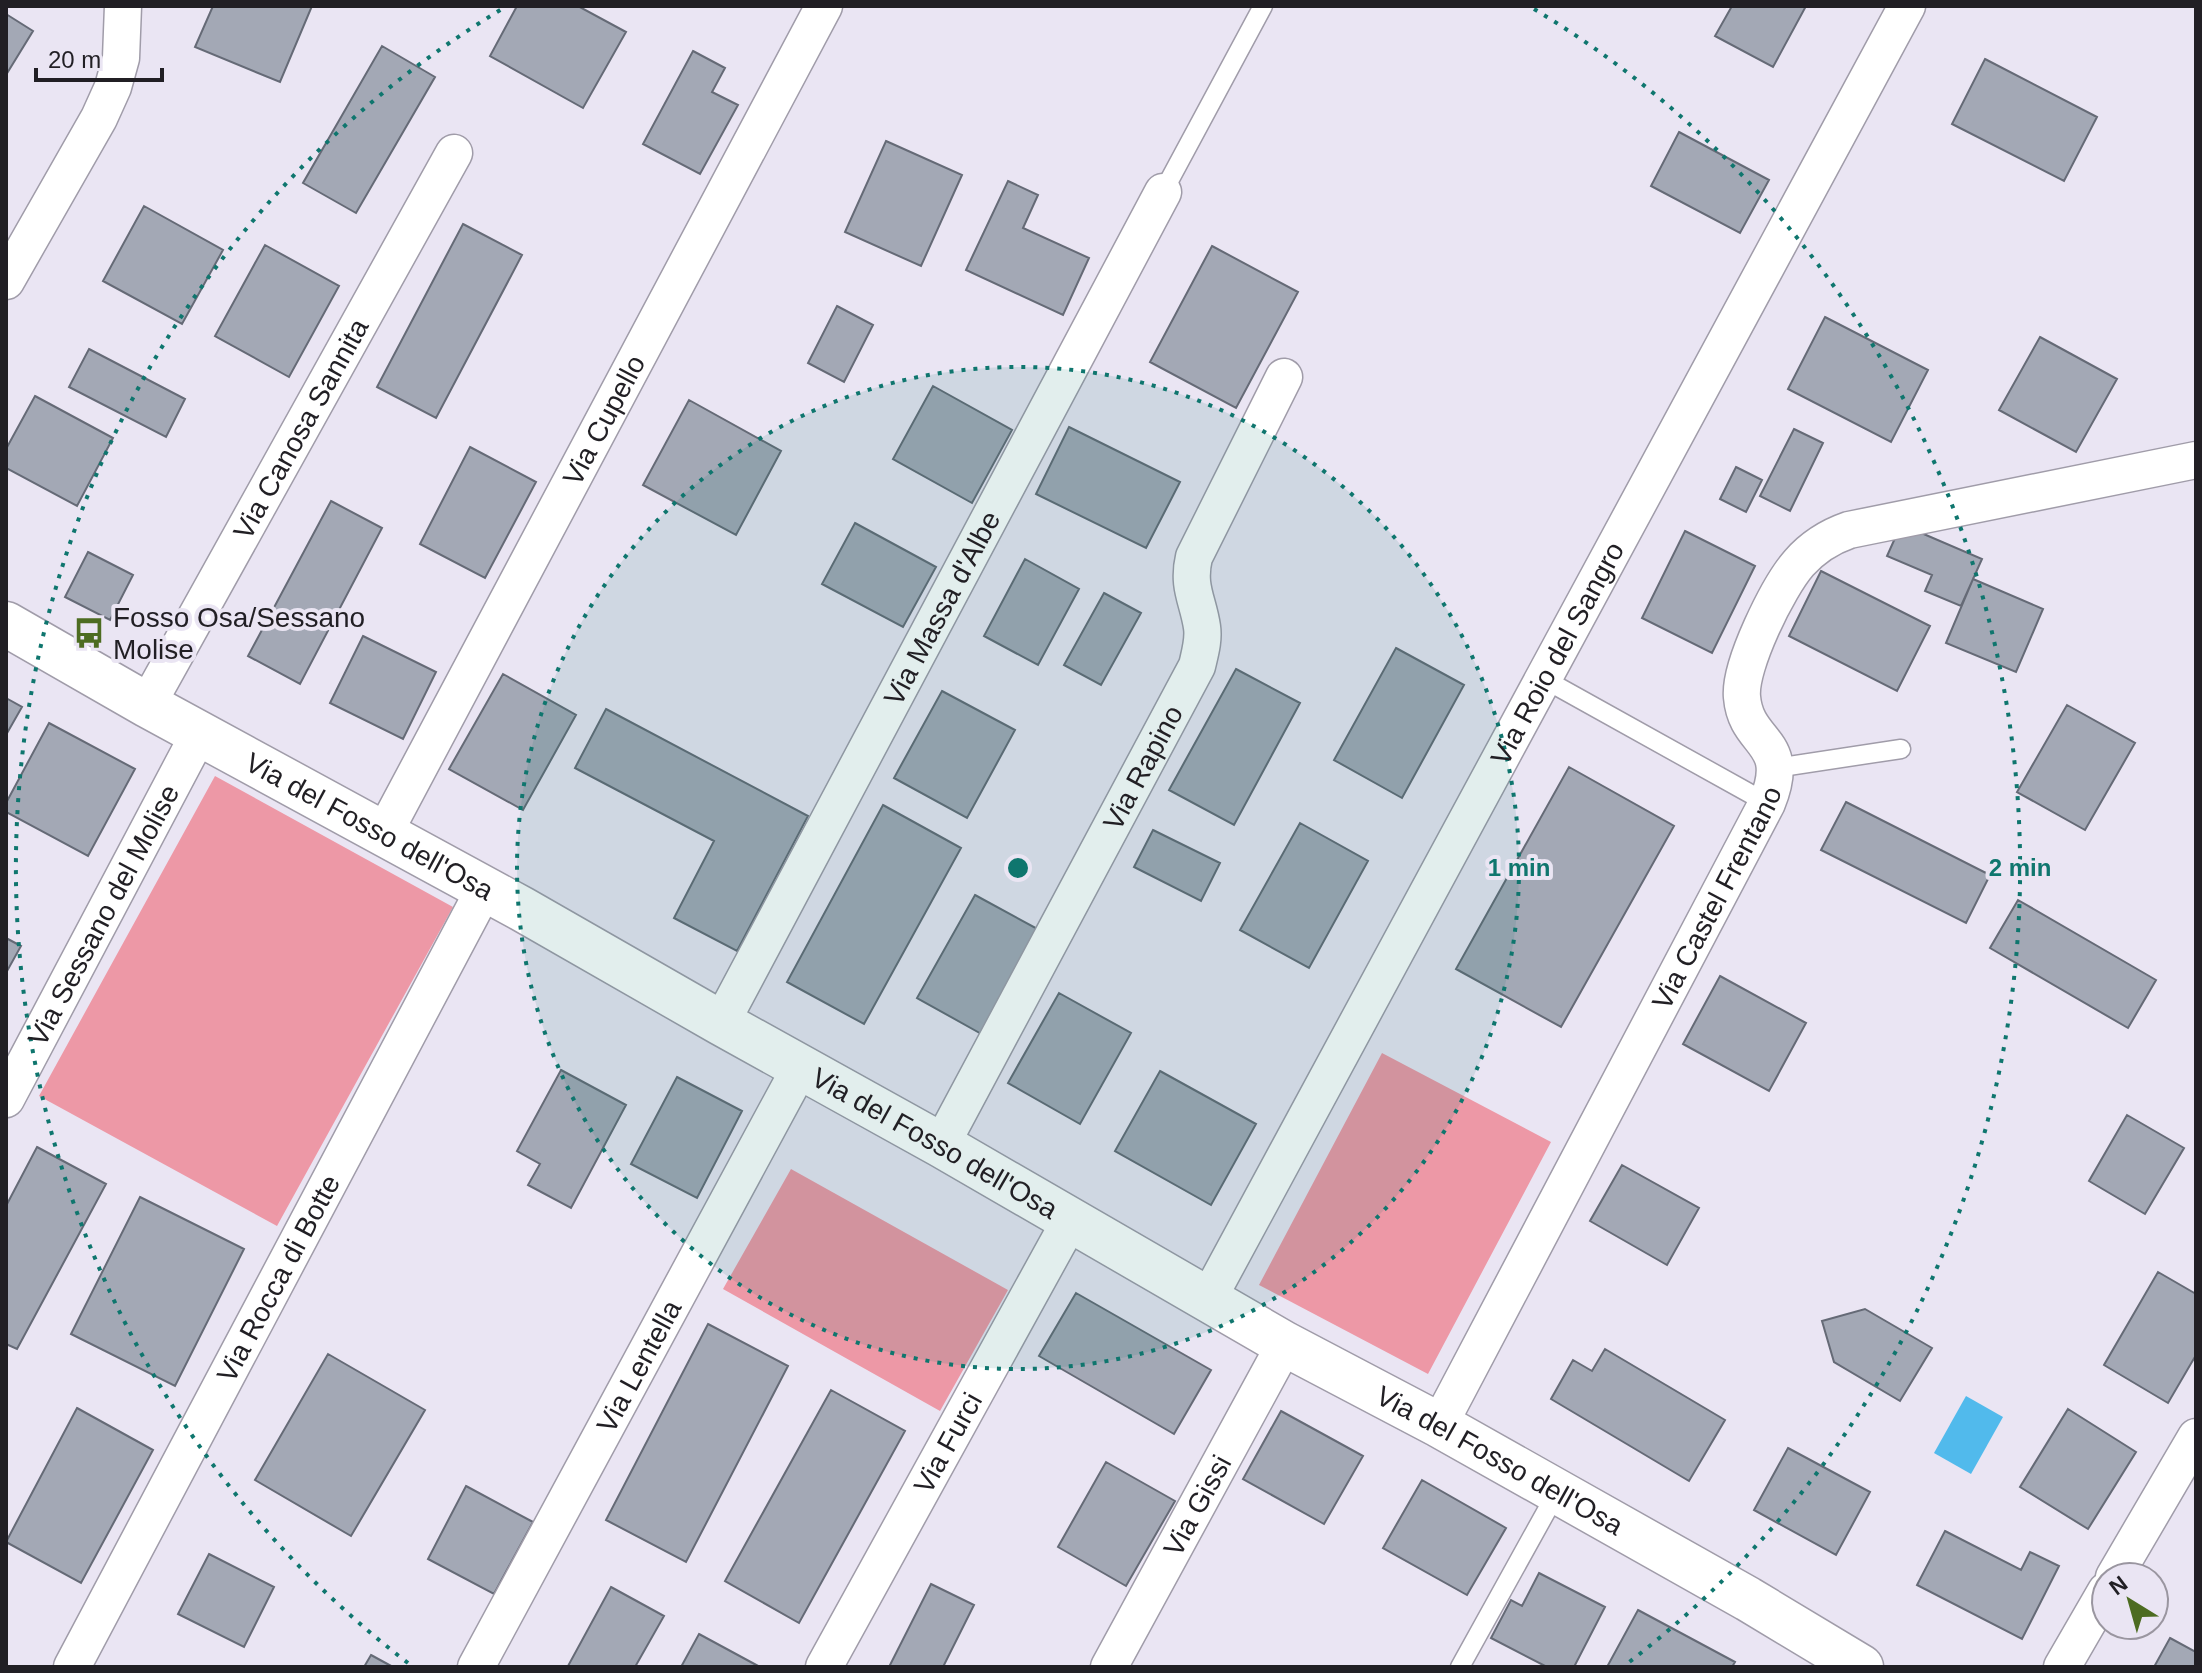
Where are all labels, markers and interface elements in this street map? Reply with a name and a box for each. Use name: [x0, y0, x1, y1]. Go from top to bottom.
scale bar: [36, 32, 162, 82]
text: 20 m: [48, 46, 101, 73]
street label: Via Canosa Sannita: [227, 313, 374, 544]
street label: Via Cupello: [557, 350, 651, 490]
street label: Via Massa d'Albe: [878, 506, 1006, 710]
street label: Via Roio del Sangro: [1484, 537, 1630, 770]
place label: Fosso Osa/Sessano Molise: [113, 602, 365, 665]
bus stop icon: Fosso Osa/Sessano Molise: [72, 616, 106, 650]
street label: Via Rapino: [1097, 700, 1189, 835]
street label: Via del Fosso dell'Osa: [240, 746, 499, 906]
street label: Via Sessano del Molise: [22, 779, 185, 1051]
street label: Via Castel Frentano: [1646, 782, 1787, 1014]
centre of rings: [1004, 854, 1032, 882]
text: 1 min: [1488, 854, 1550, 881]
text: 2 min: [1989, 854, 2051, 881]
street label: Via del Fosso dell'Osa: [807, 1061, 1064, 1225]
street label: Via Rocca di Botte: [211, 1169, 346, 1387]
street label: Via Lentella: [590, 1294, 687, 1438]
street label: Via del Fosso dell'Osa: [1371, 1379, 1629, 1541]
street label: Via Furci: [907, 1387, 988, 1498]
street label: Via Gissi: [1157, 1450, 1237, 1561]
north arrow: [2090, 1561, 2170, 1641]
text: N: [2104, 1571, 2132, 1600]

